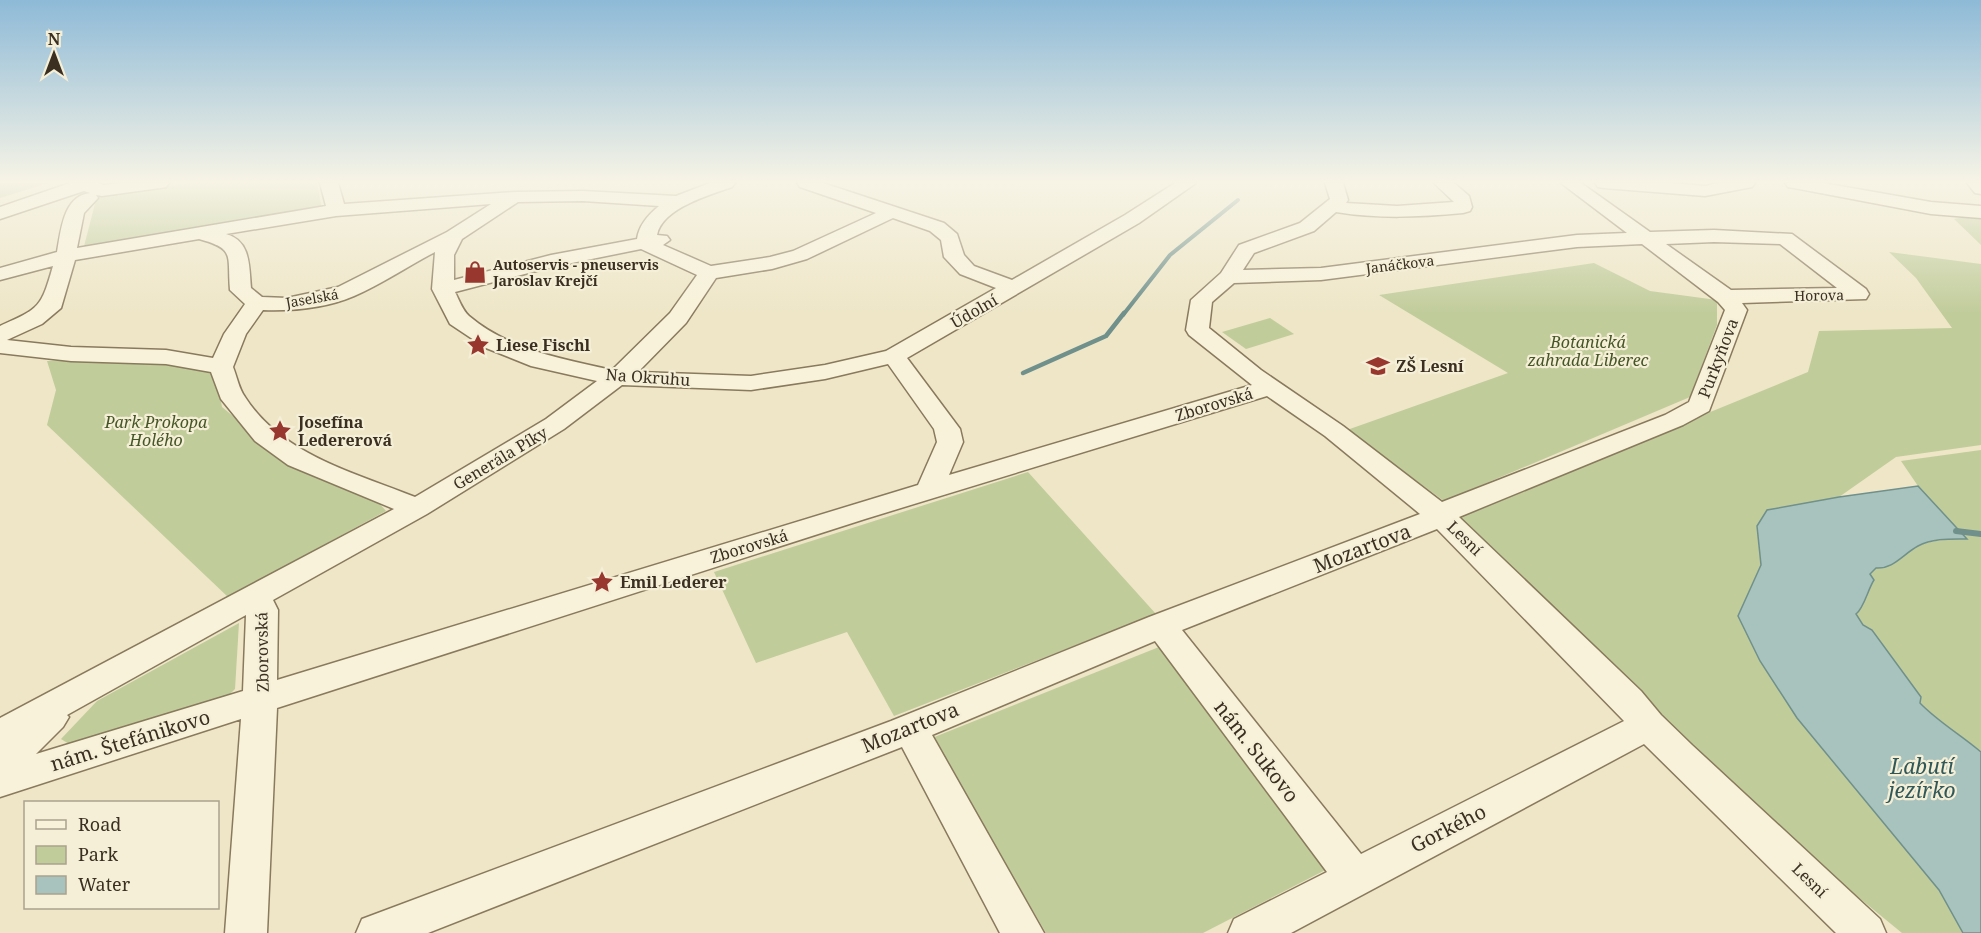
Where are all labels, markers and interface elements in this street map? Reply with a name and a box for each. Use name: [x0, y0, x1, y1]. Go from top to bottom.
north arrow: [24, 24, 84, 84]
text: N: [48, 28, 61, 50]
street label: Janáčkova: [1364, 250, 1435, 278]
place label: Autoservis - pneuservis Jaroslav Krejčí: [492, 255, 659, 290]
shop icon: Autoservis - pneuservis Jaroslav Krejčí: [462, 259, 488, 285]
street label: Jaselská: [283, 284, 340, 312]
street label: Horova: [1794, 285, 1844, 305]
street label: Údolní: [946, 289, 1002, 333]
street label: Purkyňova: [1693, 315, 1743, 401]
park label: Botanická zahrada Liberec: [1527, 331, 1649, 371]
place icon: Liese Fischl: [465, 332, 491, 358]
place label: Liese Fischl: [496, 334, 591, 356]
school or university icon: ZŠ Lesní: [1365, 353, 1391, 379]
place label: ZŠ Lesní: [1396, 355, 1464, 377]
street label: Na Okruhu: [605, 363, 691, 391]
street label: Zborovská: [1172, 382, 1256, 426]
park label: Park Prokopa Holého: [104, 411, 208, 451]
place label: Josefína Ledererová: [297, 411, 393, 451]
place icon: Josefína Ledererová: [267, 418, 293, 444]
street label: Generála Píky: [449, 421, 552, 495]
street label: Lesní: [1443, 516, 1487, 560]
street label: Mozartova: [1309, 517, 1415, 579]
street label: Zborovská: [707, 524, 791, 568]
place icon: Emil Lederer: [589, 569, 615, 595]
place label: Emil Lederer: [620, 571, 727, 593]
street label: Zborovská: [250, 612, 274, 692]
street label: nám. Sukovo: [1209, 694, 1305, 808]
street label: Mozartova: [857, 695, 963, 759]
street label: nám. Štefánikovo: [47, 703, 213, 777]
water label: Labutí jezírko: [1886, 752, 1956, 804]
street label: Gorkého: [1406, 797, 1490, 859]
legend: [24, 801, 219, 909]
text: Road: [78, 812, 121, 836]
text: Park: [78, 842, 118, 866]
street label: Lesní: [1788, 858, 1832, 902]
text: Water: [78, 872, 131, 896]

